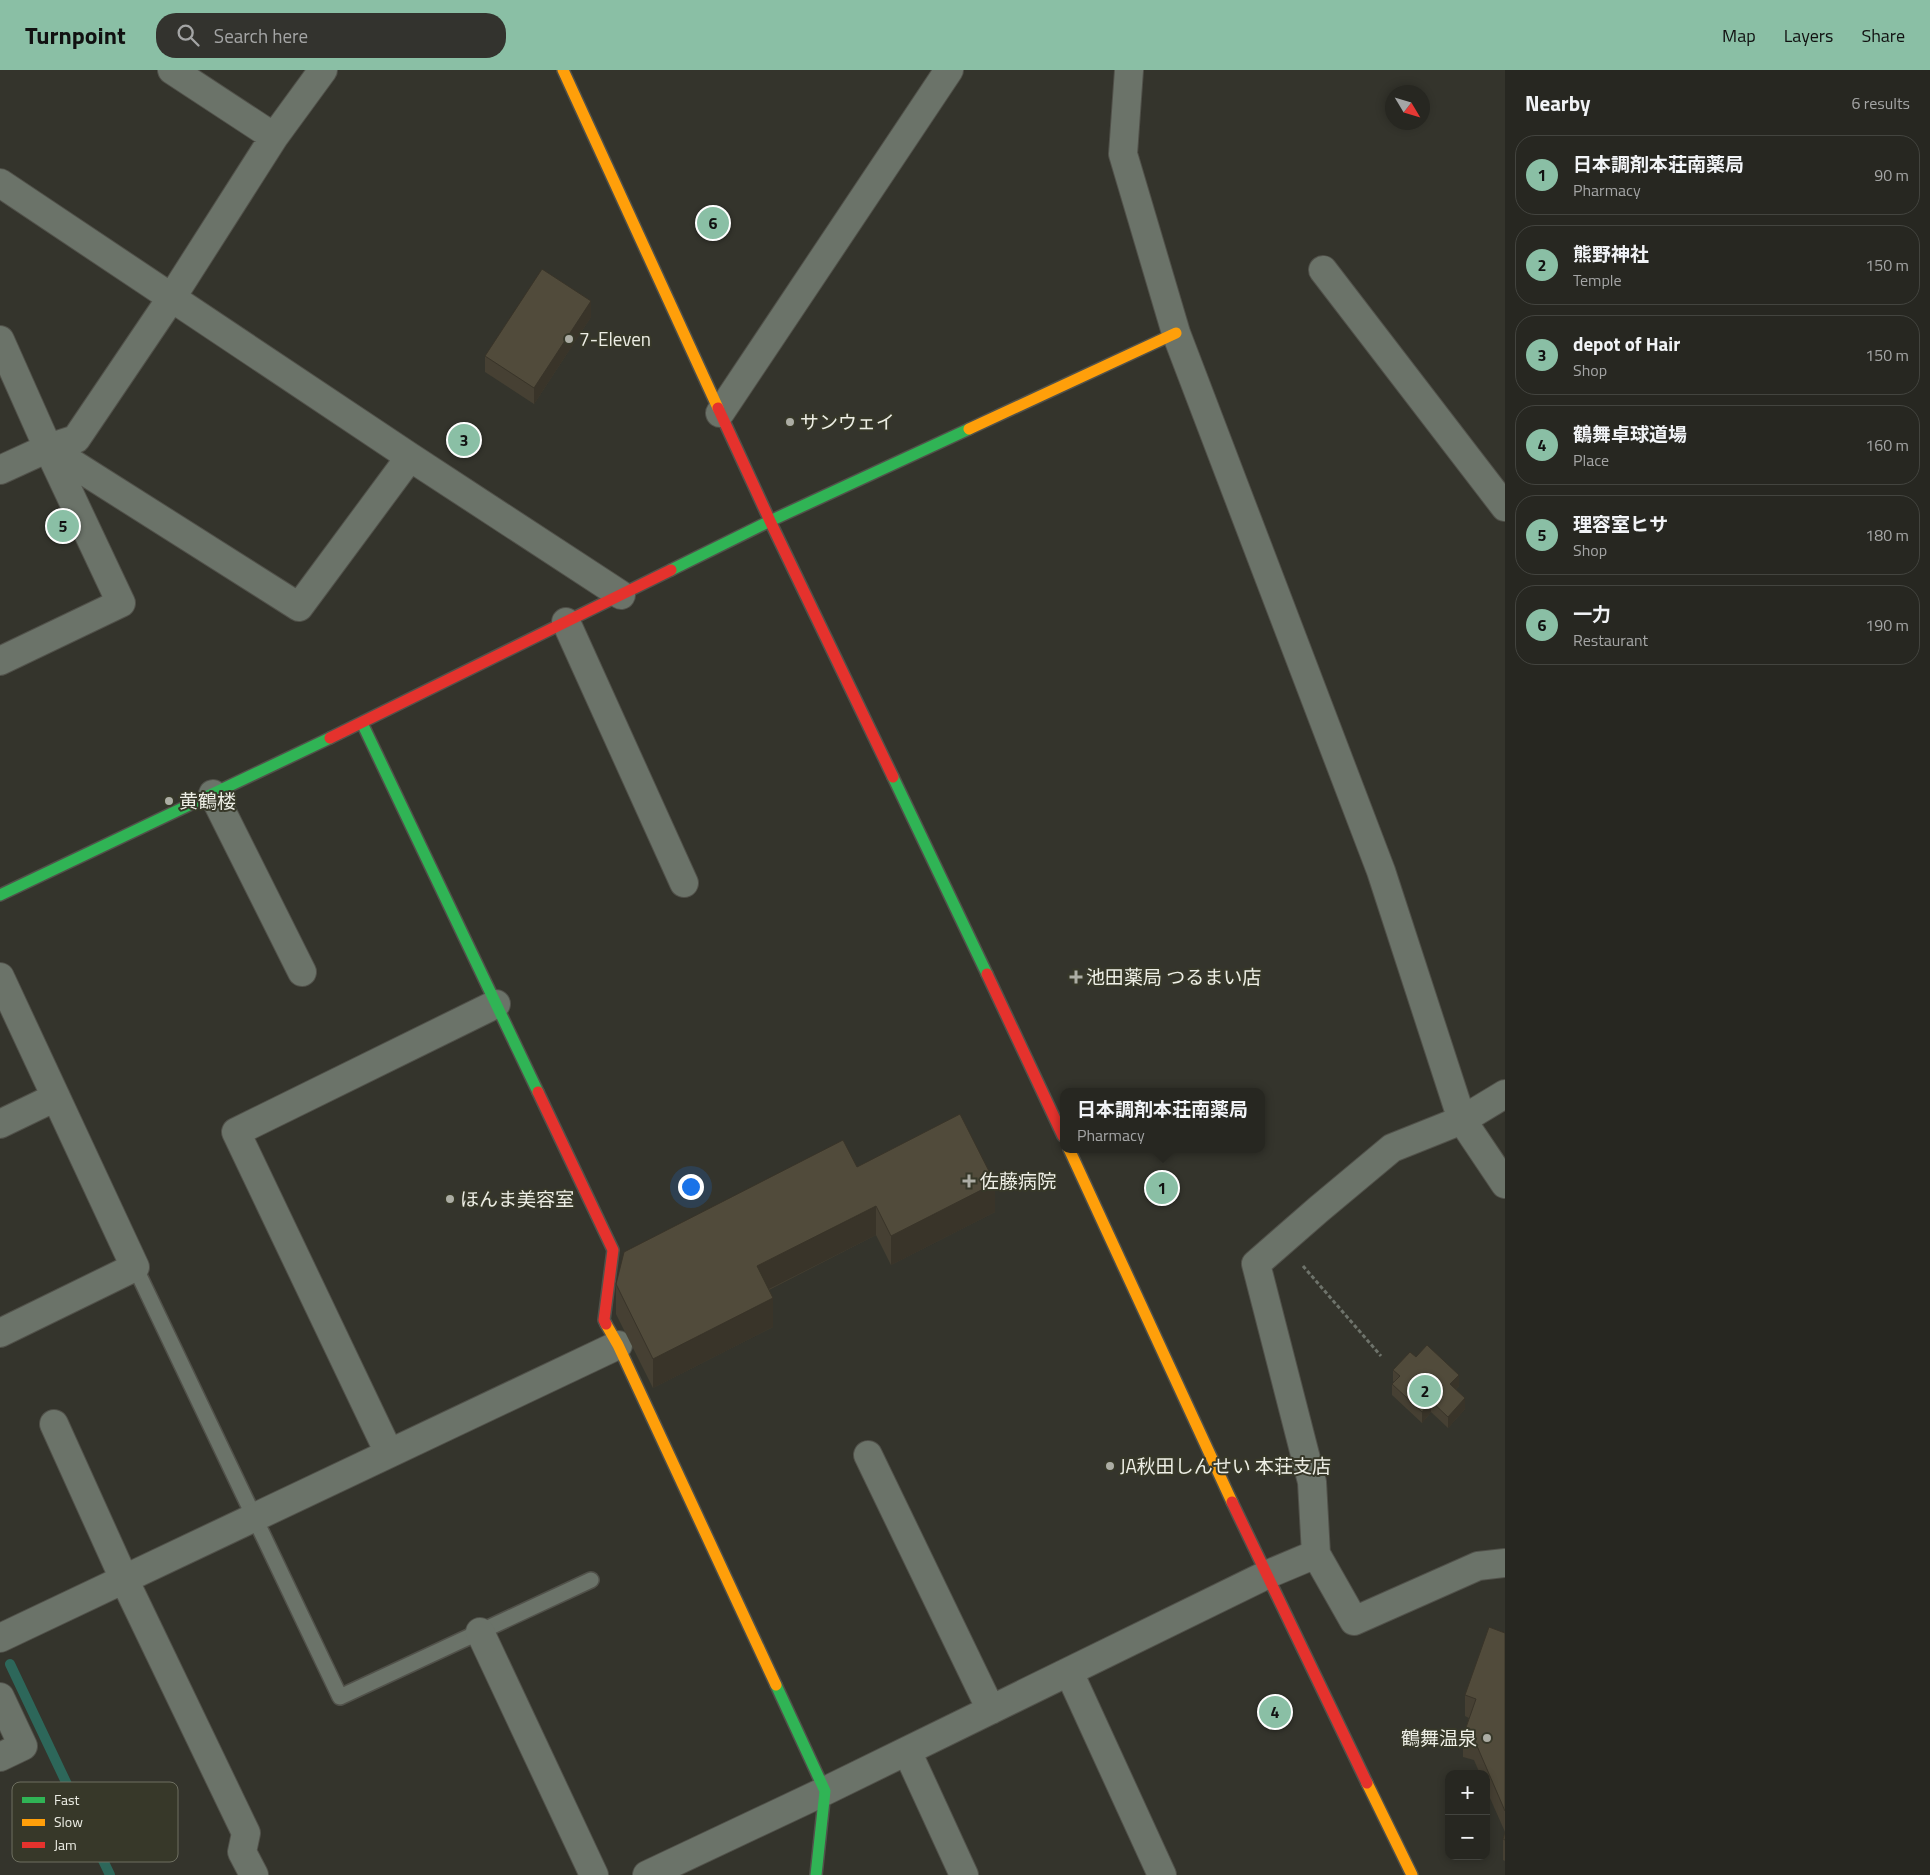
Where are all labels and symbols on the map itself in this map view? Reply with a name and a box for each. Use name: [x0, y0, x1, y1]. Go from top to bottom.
north arrow: [1385, 85, 1430, 130]
pin: 6: [697, 204, 729, 242]
place label: 7-Eleven: [579, 324, 651, 353]
marker: 7-Eleven: [563, 333, 575, 345]
place label: サンウェイ: [800, 407, 895, 436]
marker: サンウェイ: [784, 416, 796, 428]
pin: 3: [448, 421, 480, 459]
pin: 5: [47, 507, 79, 545]
place label: 黄鶴楼: [179, 786, 236, 815]
marker: 黄鶴楼: [163, 795, 175, 807]
place label: 池田薬局 つるまい店: [1086, 962, 1261, 991]
marker: 池田薬局 つるまい店: [1070, 971, 1082, 983]
place label: 佐藤病院: [980, 1166, 1056, 1195]
pin: 1: [1146, 1169, 1178, 1207]
your location: [678, 1174, 704, 1200]
marker: 佐藤病院: [962, 1174, 976, 1188]
place label: ほんま美容室: [460, 1184, 574, 1213]
marker: ほんま美容室: [444, 1193, 456, 1205]
pin: 2: [1409, 1372, 1441, 1410]
place label: JA秋田しんせい 本荘支店: [1120, 1451, 1331, 1480]
marker: JA秋田しんせい 本荘支店: [1104, 1460, 1116, 1472]
pin: 4: [1259, 1693, 1291, 1731]
place label: 鶴舞温泉: [1401, 1723, 1477, 1752]
marker: 鶴舞温泉: [1481, 1732, 1493, 1744]
legend: [12, 1782, 178, 1862]
text: Fast: [54, 1789, 79, 1810]
text: Slow: [54, 1811, 83, 1832]
text: Jam: [54, 1834, 77, 1855]

